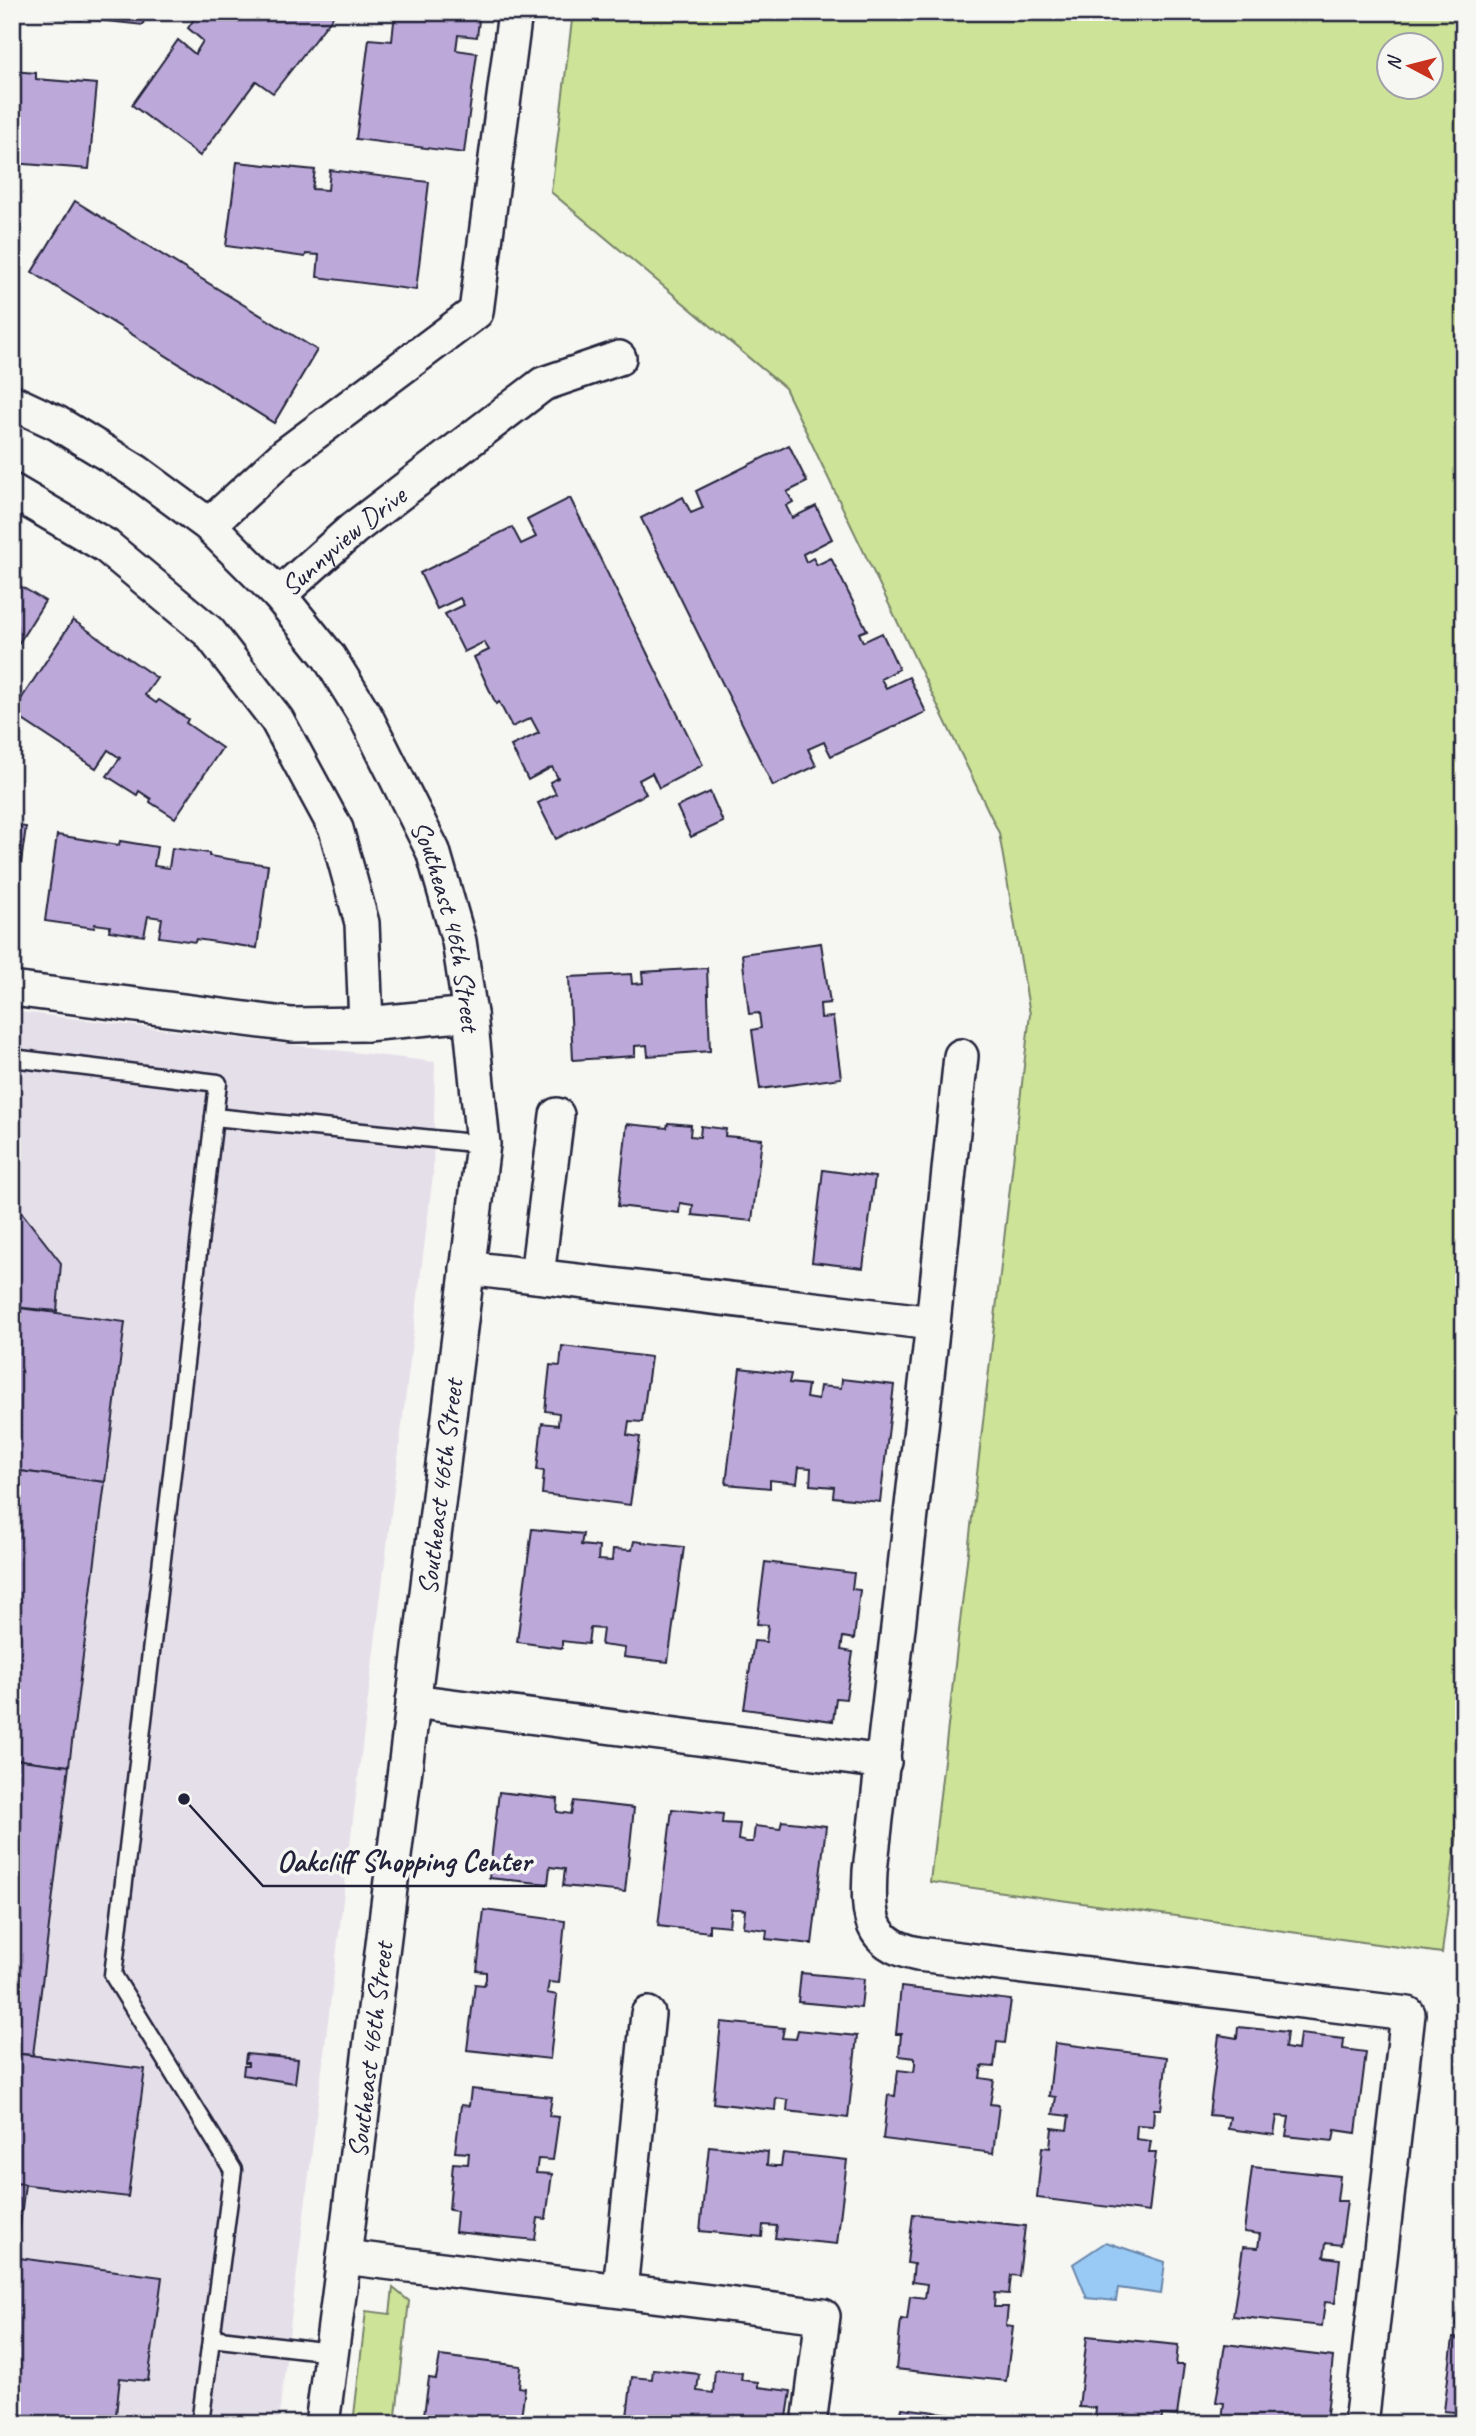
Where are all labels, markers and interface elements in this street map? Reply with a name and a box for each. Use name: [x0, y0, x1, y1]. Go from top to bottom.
north arrow: [1374, 32, 1444, 102]
text: N: [1381, 54, 1407, 71]
street label: Sunnyview Drive: [273, 477, 414, 603]
street label: Southeast 46th Street: [403, 814, 489, 1035]
street label: Southeast 46th Street: [409, 1375, 471, 1597]
callout: Oakcliff Shopping Center: [263, 1835, 545, 1886]
text: Oakcliff Shopping Center: [277, 1842, 534, 1880]
street label: Southeast 46th Street: [339, 1938, 401, 2160]

